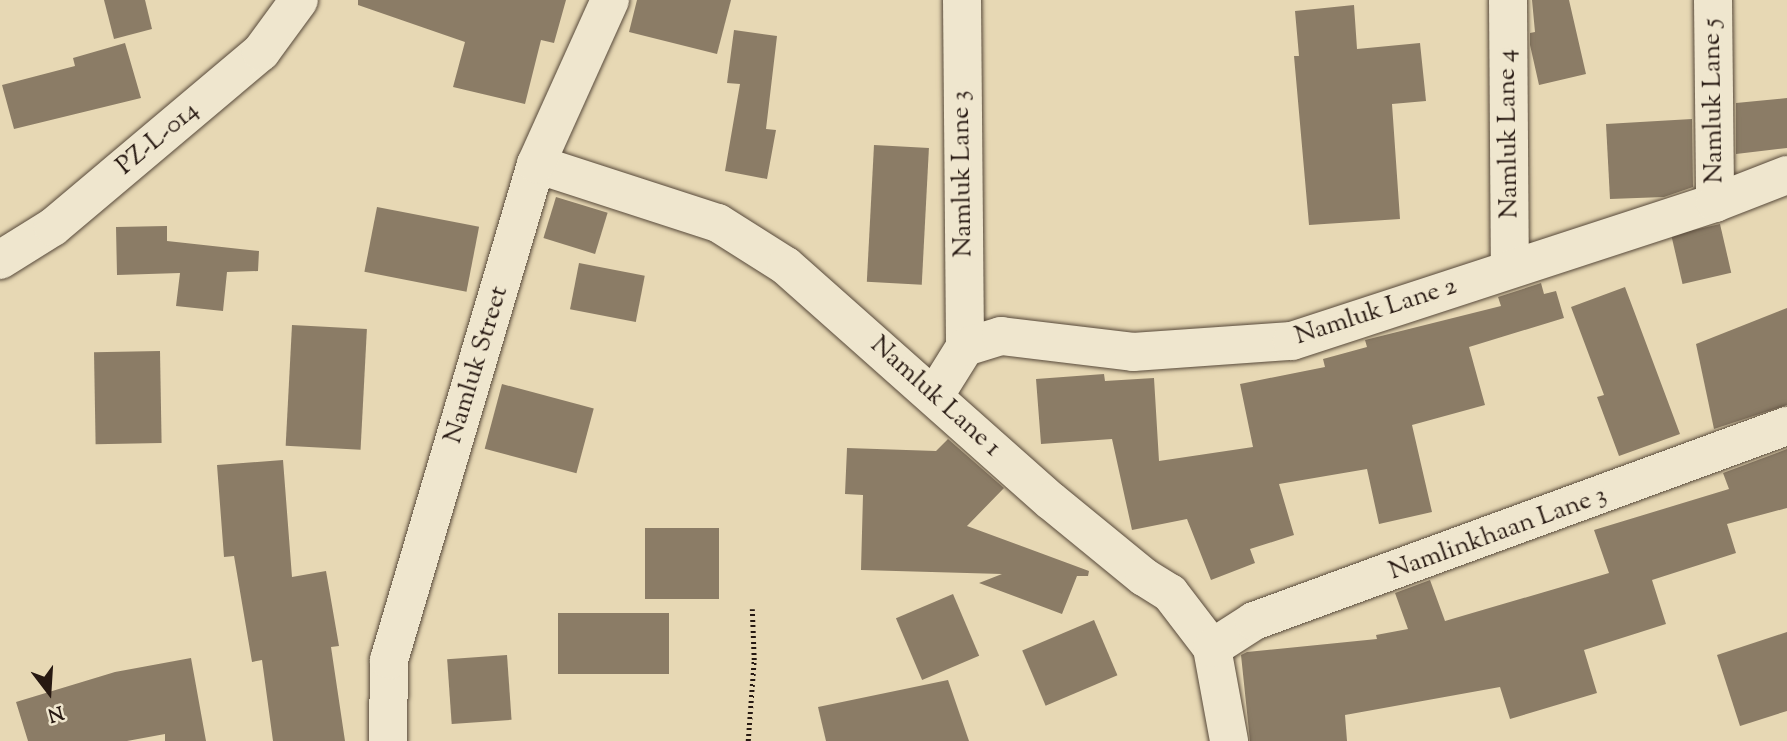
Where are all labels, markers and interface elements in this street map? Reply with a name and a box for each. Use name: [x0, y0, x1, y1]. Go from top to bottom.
street label: Namluk Lane 5: [1697, 18, 1731, 184]
street label: Namluk Lane 4: [1492, 49, 1526, 219]
street label: Namluk Lane 3: [946, 90, 980, 258]
street label: PZ-L-014: [110, 96, 206, 182]
street label: Namluk Lane 2: [1291, 271, 1461, 353]
street label: Namluk Street: [438, 283, 516, 447]
street label: Namluk Lane 1: [863, 330, 1007, 464]
street label: Namlinkhaan Lane 3: [1385, 480, 1611, 588]
north arrow: [14, 657, 84, 727]
text: N: [44, 697, 66, 728]

